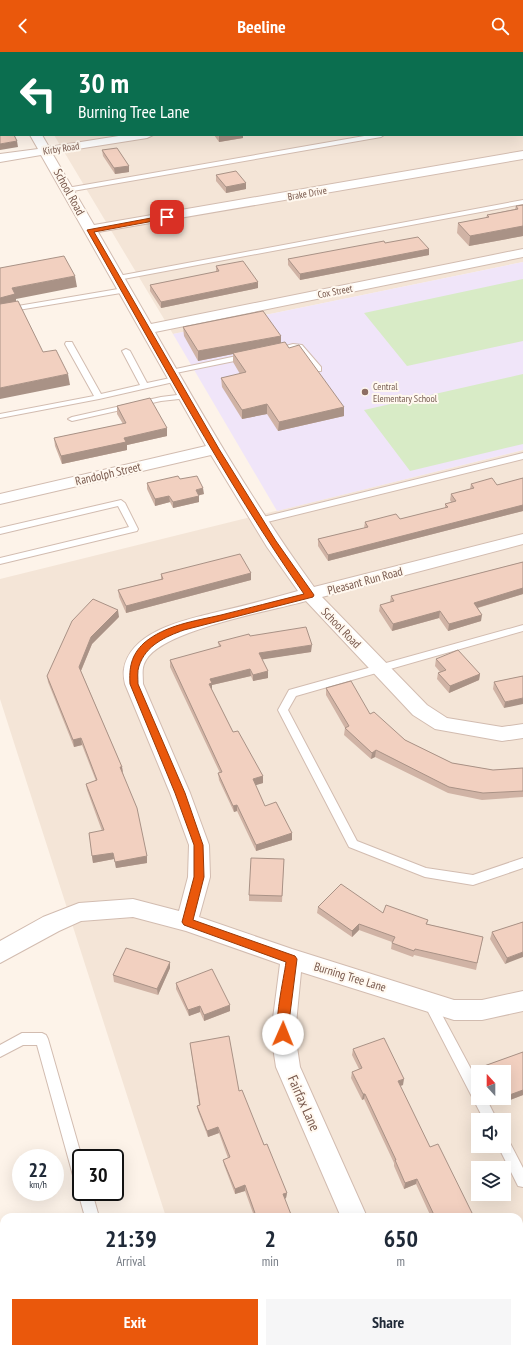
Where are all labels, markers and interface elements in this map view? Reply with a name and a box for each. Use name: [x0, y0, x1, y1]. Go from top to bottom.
icon: back: [12, 15, 34, 37]
text: Beeline: [237, 15, 286, 38]
icon: search: [489, 15, 511, 37]
text: 30 m: [78, 64, 129, 101]
icon: left: [12, 68, 64, 120]
text: Burning Tree Lane: [78, 100, 190, 123]
street label: Kirby Road: [42, 139, 80, 158]
street label: School Road: [51, 166, 88, 218]
street label: Brake Drive: [286, 184, 328, 203]
pin: [150, 200, 184, 234]
icon: arrive: [156, 206, 178, 228]
street label: Cox Street: [317, 282, 354, 301]
place label: Central Elementary School: [373, 380, 438, 405]
marker: Central Elementary School: [360, 387, 370, 397]
street label: Randolph Street: [74, 459, 143, 488]
street label: Pleasant Run Road: [326, 563, 404, 598]
street label: School Road: [318, 604, 364, 651]
street label: Burning Tree Lane: [312, 958, 388, 995]
position arrow: [262, 1013, 304, 1055]
north arrow: [471, 1065, 511, 1105]
map controls: [471, 1065, 511, 1201]
street label: Fairfax Lane: [284, 1072, 324, 1134]
button: sound: [471, 1113, 511, 1153]
speed limit sign: 30: [72, 1149, 124, 1201]
text: 22: [28, 1157, 48, 1183]
button: layers: [471, 1161, 511, 1201]
text: km/h: [29, 1178, 47, 1191]
text: 21:39: [105, 1223, 157, 1254]
text: 2: [264, 1223, 276, 1254]
text: 650: [384, 1223, 418, 1254]
text: Arrival: [116, 1253, 146, 1270]
text: min: [262, 1253, 279, 1270]
text: m: [397, 1253, 405, 1270]
button: Exit: [12, 1299, 258, 1345]
button: Share: [266, 1299, 511, 1345]

